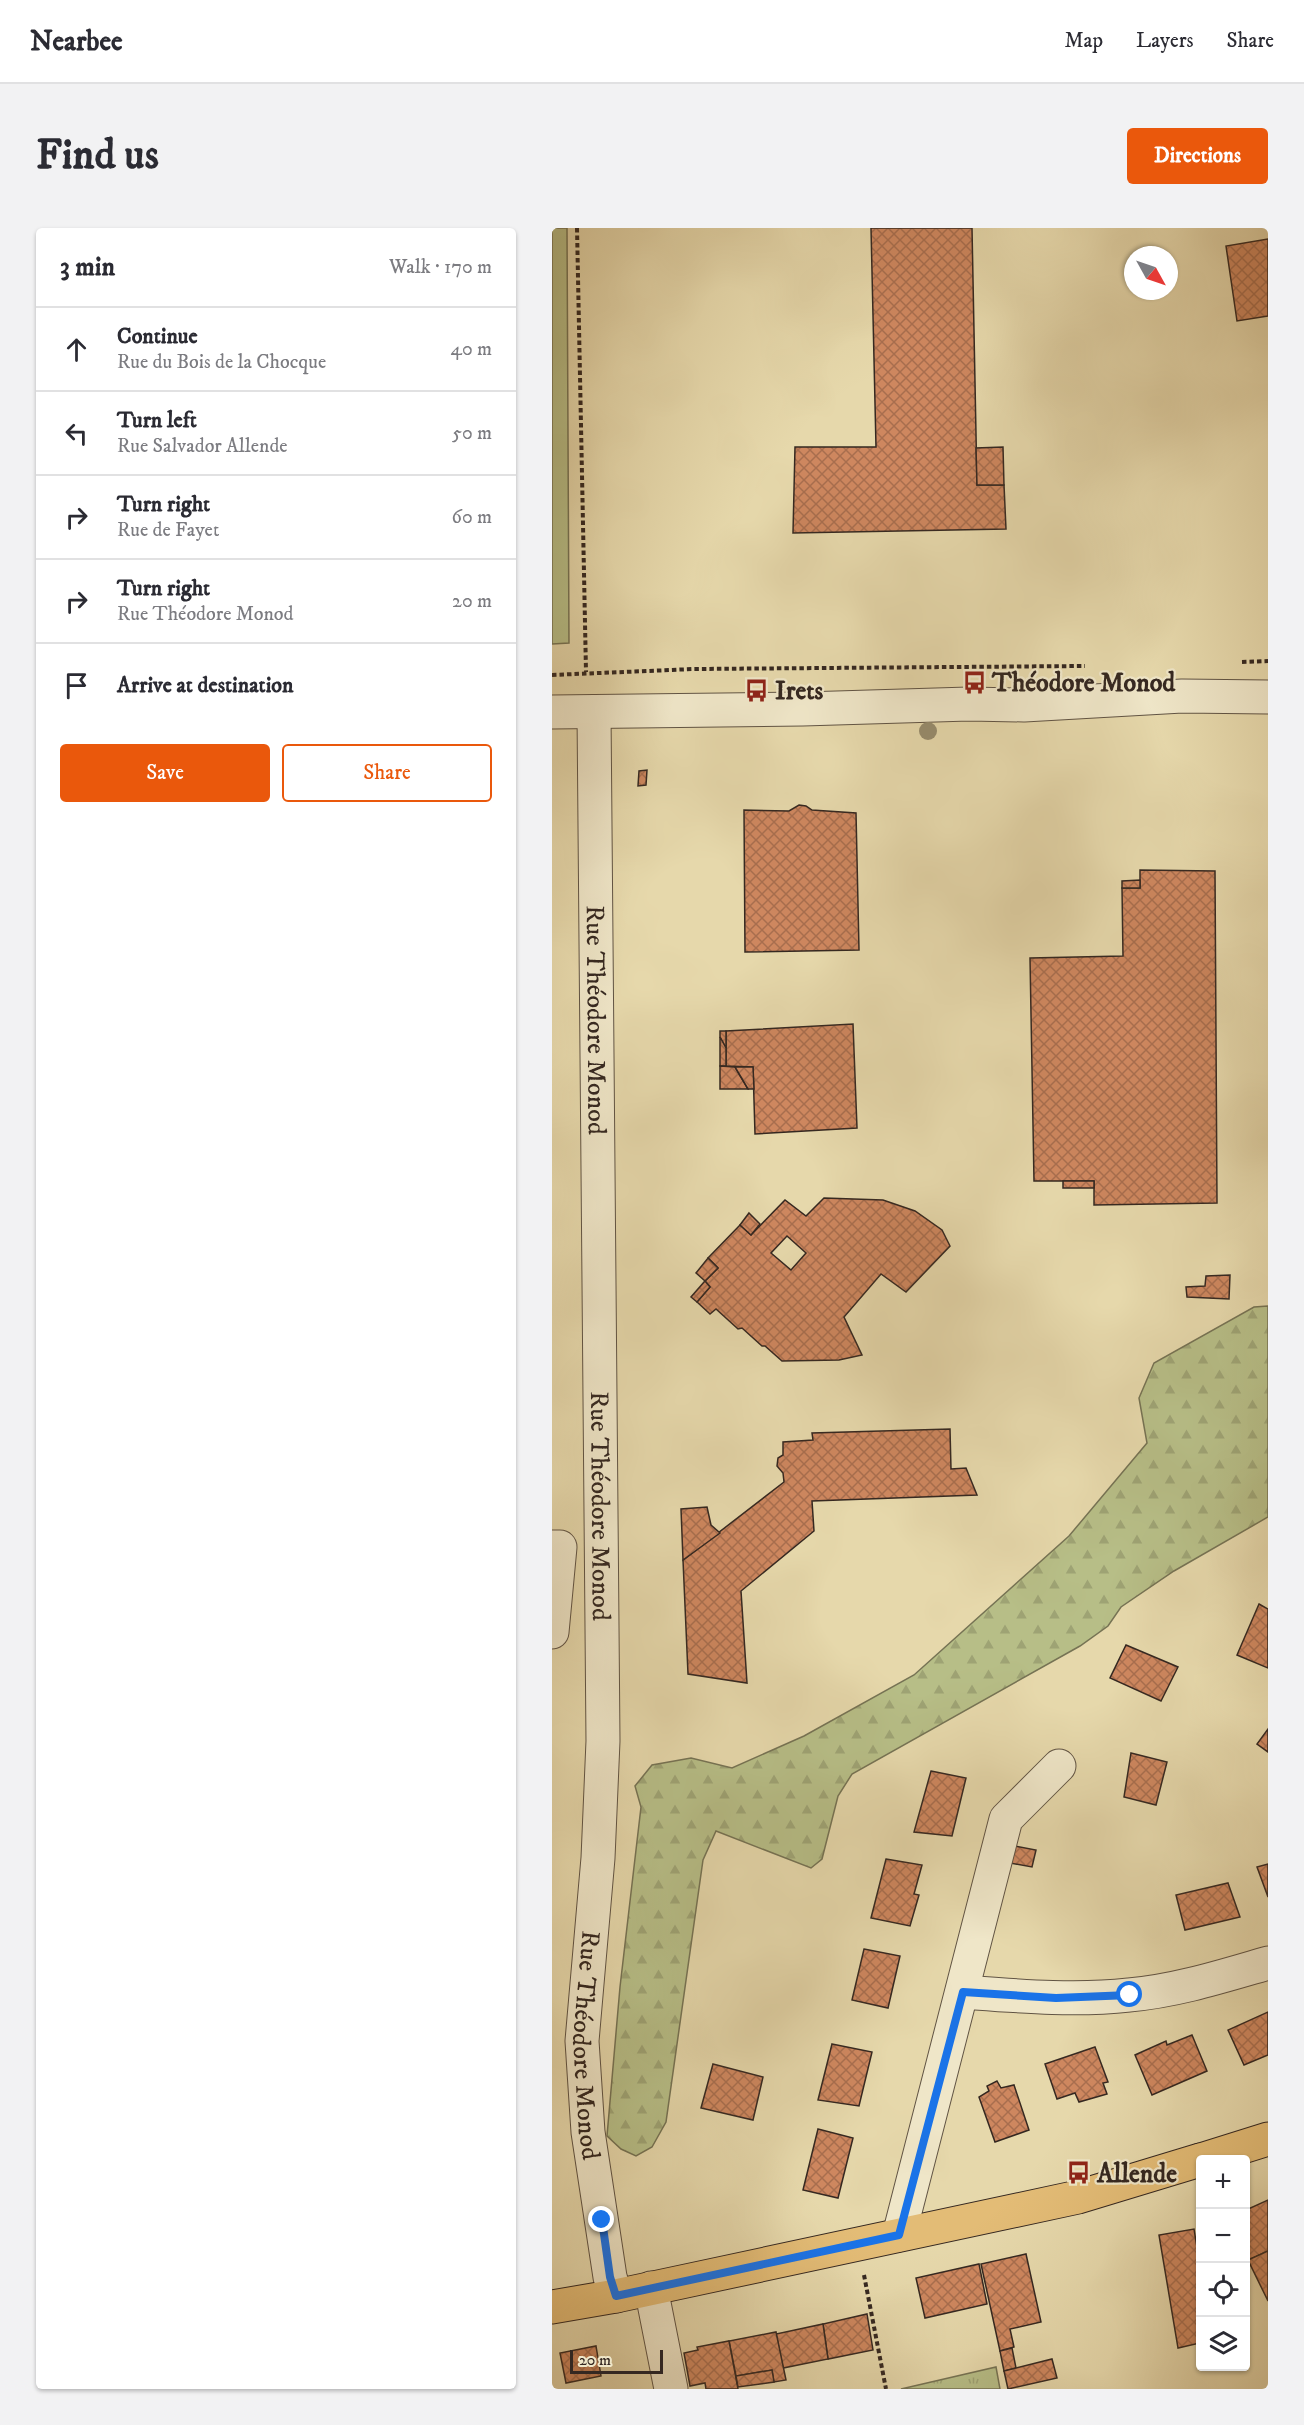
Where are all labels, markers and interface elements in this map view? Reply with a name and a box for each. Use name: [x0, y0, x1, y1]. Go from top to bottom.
text: Nearbee: [30, 24, 123, 59]
text: Map: [1064, 28, 1103, 54]
text: Layers: [1136, 28, 1194, 54]
text: Share: [1227, 28, 1274, 54]
button: Directions: [1127, 128, 1268, 184]
text: Find us: [36, 130, 159, 182]
north arrow: [1124, 246, 1178, 300]
text: 3 min: [60, 251, 115, 284]
text: Walk · 170 m: [389, 255, 492, 280]
text: Continue: [117, 323, 198, 350]
icon: ahead: [60, 333, 93, 366]
text: 40 m: [450, 337, 492, 362]
text: Rue du Bois de la Chocque: [117, 350, 326, 375]
text: Turn left: [117, 407, 197, 434]
icon: left: [60, 417, 93, 450]
text: 50 m: [452, 421, 492, 446]
text: Rue Salvador Allende: [117, 434, 288, 459]
text: Turn right: [117, 491, 210, 518]
icon: right: [60, 501, 93, 534]
text: 60 m: [452, 505, 492, 530]
text: Rue de Fayet: [117, 518, 219, 543]
text: Turn right: [117, 575, 210, 602]
icon: right: [60, 585, 93, 618]
text: 20 m: [452, 589, 492, 614]
text: Rue Théodore Monod: [117, 602, 294, 627]
place label: Théodore Monod: [991, 667, 1176, 700]
icon: arrive: [60, 669, 93, 702]
bus stop icon: Théodore Monod: [961, 669, 987, 695]
text: Arrive at destination: [117, 672, 294, 699]
place label: Irets: [775, 675, 823, 708]
bus stop icon: Irets: [744, 677, 770, 703]
button: Save: [60, 744, 270, 802]
button: Share: [282, 744, 492, 802]
street label: Rue Théodore Monod: [578, 905, 613, 1135]
street label: Rue Théodore Monod: [582, 1391, 617, 1621]
street label: Rue Théodore Monod: [564, 1929, 607, 2162]
route start: [1116, 1981, 1142, 2007]
map controls: [1196, 2155, 1250, 2371]
button: +: [1196, 2155, 1250, 2209]
place label: Allende: [1096, 2158, 1177, 2191]
bus stop icon: Allende: [1066, 2160, 1092, 2186]
route end: [588, 2206, 614, 2232]
button: −: [1196, 2209, 1250, 2263]
button: locate: [1196, 2263, 1250, 2317]
button: layers: [1196, 2317, 1250, 2371]
scale bar: [570, 2347, 663, 2374]
text: 20 m: [579, 2350, 611, 2370]

